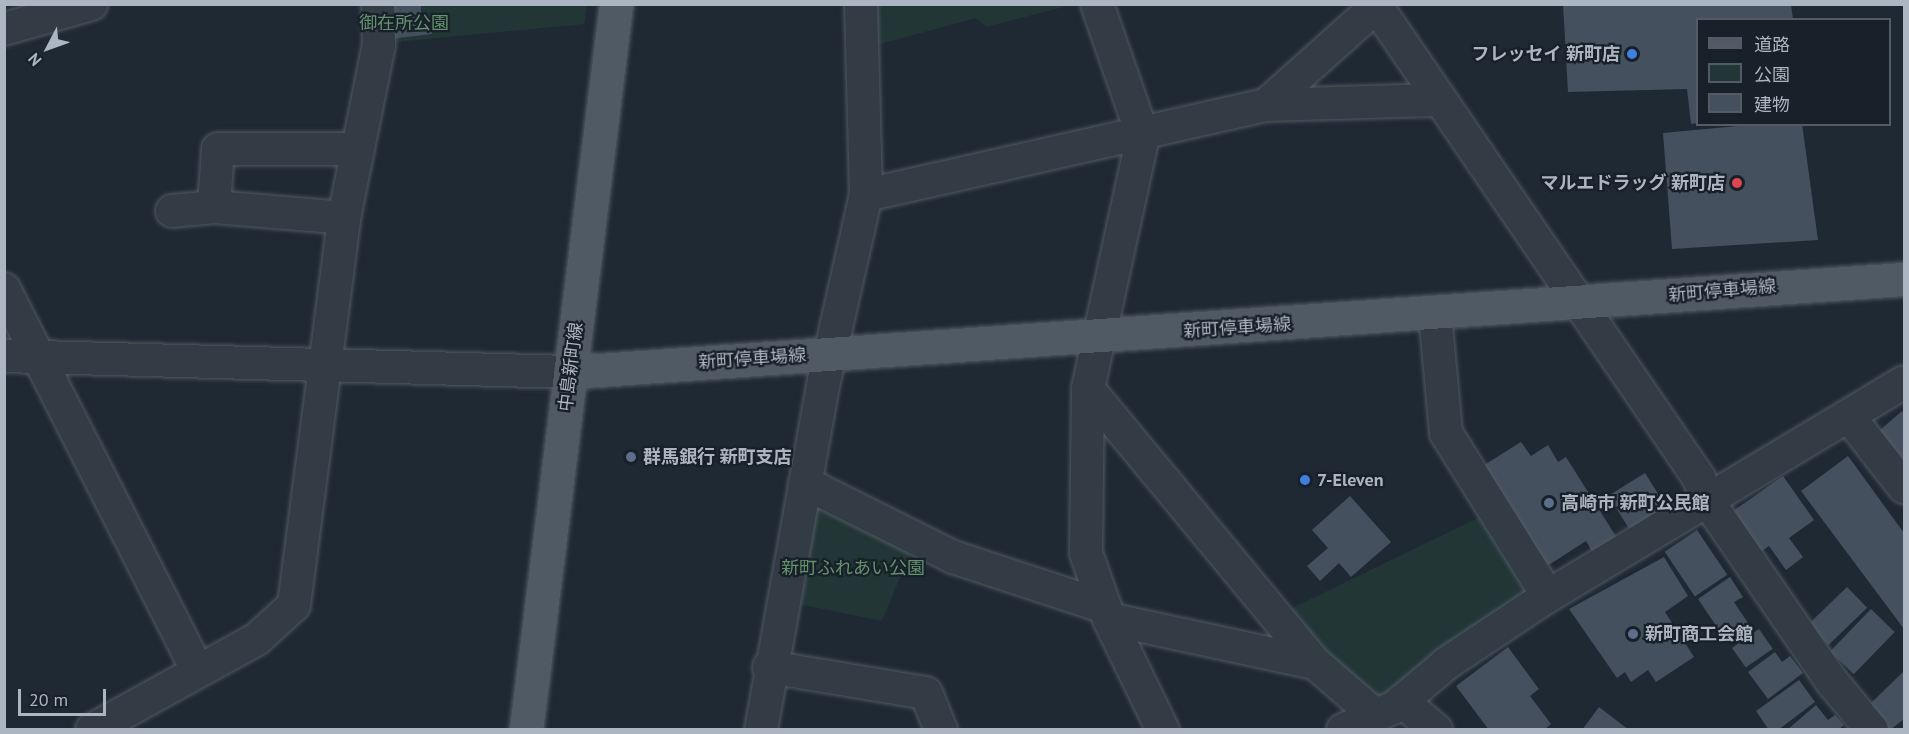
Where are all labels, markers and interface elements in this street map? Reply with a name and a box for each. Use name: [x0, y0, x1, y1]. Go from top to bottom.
park label: 御在所公園: [359, 12, 449, 34]
north arrow: [18, 18, 78, 78]
legend: [1696, 18, 1891, 126]
text: 道路: [1754, 33, 1790, 56]
place label: フレッセイ 新町店: [1471, 43, 1620, 65]
marker: フレッセイ 新町店: [1625, 47, 1639, 61]
text: N: [23, 49, 45, 70]
text: 公園: [1754, 63, 1790, 86]
text: 建物: [1754, 93, 1790, 116]
place label: マルエドラッグ 新町店: [1540, 172, 1725, 194]
marker: マルエドラッグ 新町店: [1730, 176, 1744, 190]
street label: 新町停車場線: [1667, 276, 1777, 306]
street label: 新町停車場線: [1182, 313, 1292, 343]
street label: 中島新町線: [555, 321, 587, 413]
street label: 新町停車場線: [697, 344, 807, 374]
place label: 群馬銀行 新町支店: [643, 446, 792, 468]
marker: 群馬銀行 新町支店: [624, 450, 638, 464]
place label: 7-Eleven: [1317, 469, 1384, 491]
marker: 7-Eleven: [1298, 473, 1312, 487]
place label: 高崎市 新町公民館: [1561, 492, 1710, 514]
marker: 高崎市 新町公民館: [1542, 496, 1556, 510]
park label: 新町ふれあい公園: [781, 557, 925, 579]
place label: 新町商工会館: [1645, 623, 1753, 645]
marker: 新町商工会館: [1626, 627, 1640, 641]
scale bar: [21, 677, 110, 715]
text: 20 m: [29, 688, 68, 711]

